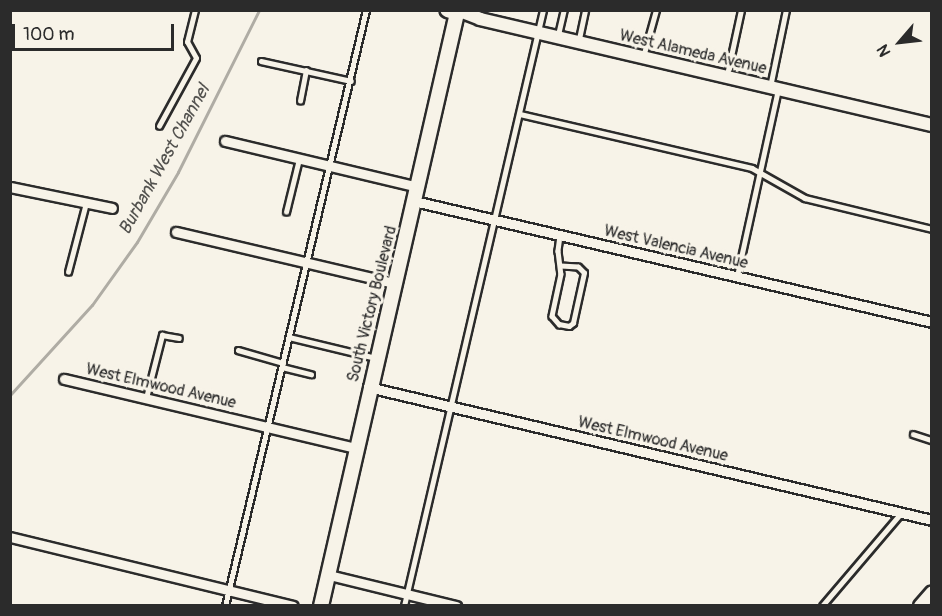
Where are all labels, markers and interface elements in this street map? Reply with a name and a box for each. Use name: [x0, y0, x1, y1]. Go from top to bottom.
scale bar: [15, 12, 177, 50]
north arrow: [870, 12, 930, 72]
text: 100 m: [23, 23, 75, 46]
street label: West Alameda Avenue: [618, 26, 768, 78]
text: N: [873, 41, 895, 60]
water label: Burbank West Channel: [115, 81, 215, 239]
street label: West Valencia Avenue: [602, 221, 750, 273]
street label: South Victory Boulevard: [343, 224, 401, 384]
street label: West Elmwood Avenue: [84, 359, 238, 413]
street label: West Elmwood Avenue: [576, 412, 730, 466]

